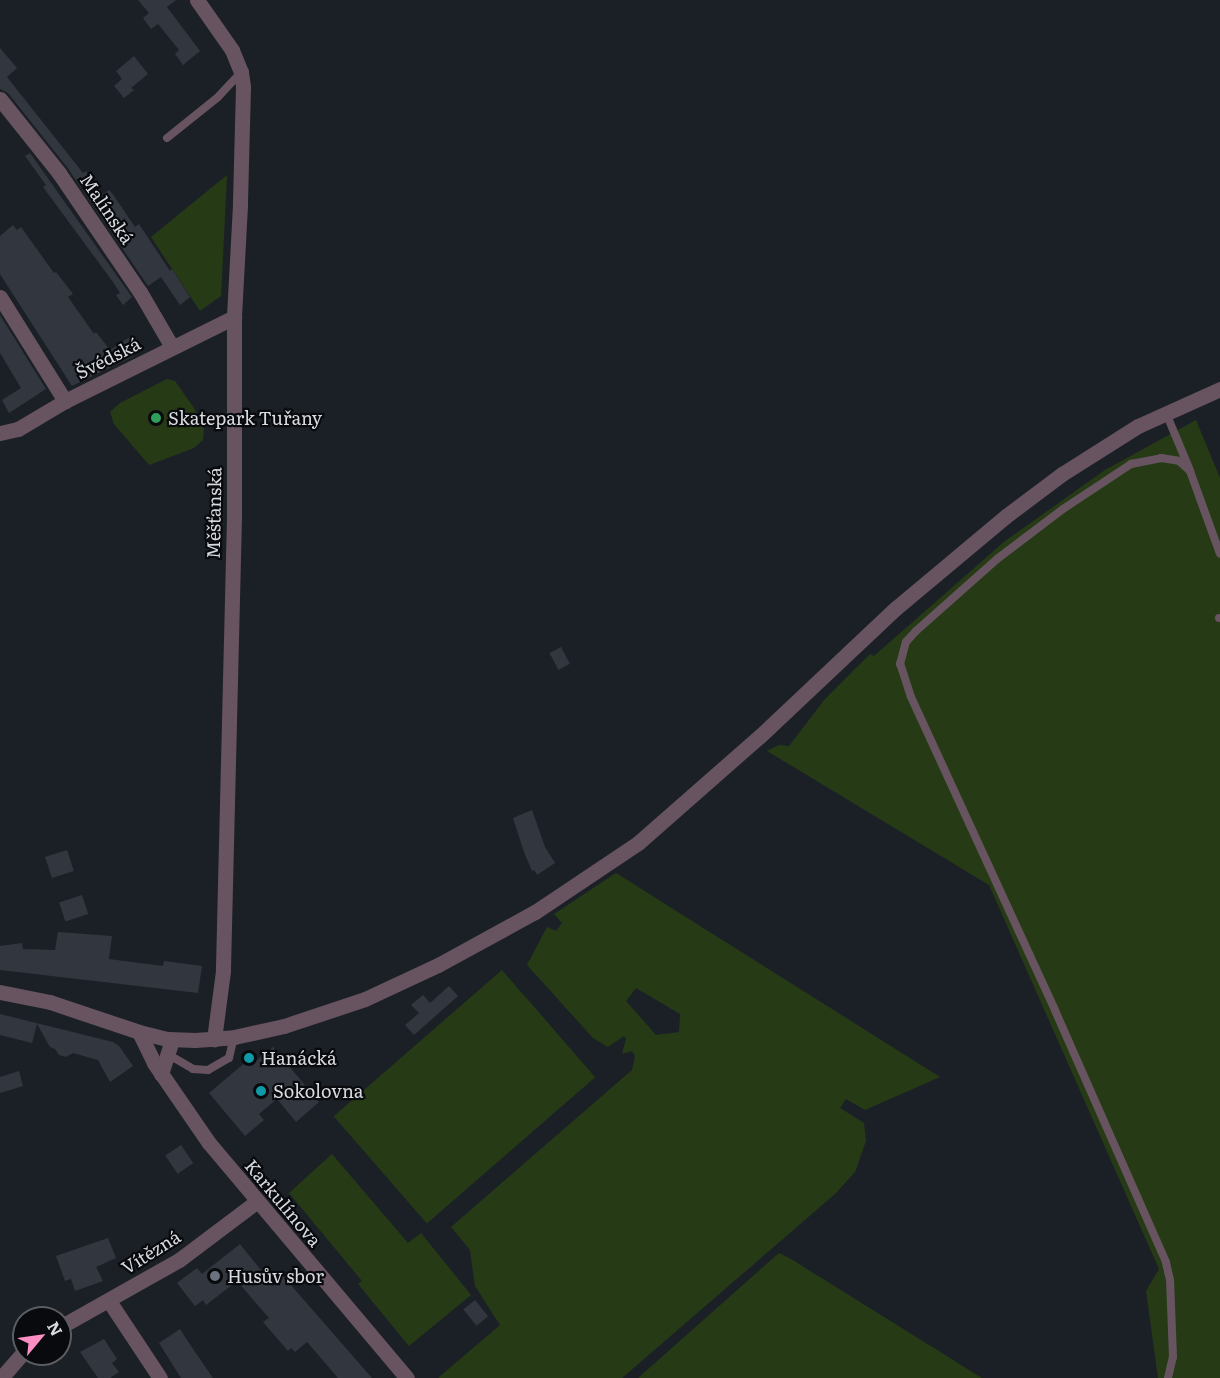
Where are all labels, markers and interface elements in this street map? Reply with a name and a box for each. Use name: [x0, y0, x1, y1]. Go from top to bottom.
street label: Malínská: [76, 170, 138, 248]
street label: Švédská: [72, 333, 144, 383]
place label: Skatepark Tuřany: [168, 407, 322, 429]
marker: Skatepark Tuřany: [149, 411, 163, 425]
street label: Měšťanská: [202, 467, 226, 559]
place label: Hanácká: [261, 1047, 337, 1069]
marker: Hanácká: [242, 1051, 256, 1065]
place label: Sokolovna: [273, 1080, 364, 1102]
marker: Sokolovna: [254, 1084, 268, 1098]
street label: Karkulínova: [240, 1155, 326, 1251]
street label: Vítězná: [118, 1226, 184, 1278]
place label: Husův sbor: [227, 1265, 324, 1287]
marker: Husův sbor: [208, 1269, 222, 1283]
north arrow: [12, 1306, 72, 1366]
text: N: [42, 1317, 70, 1340]

